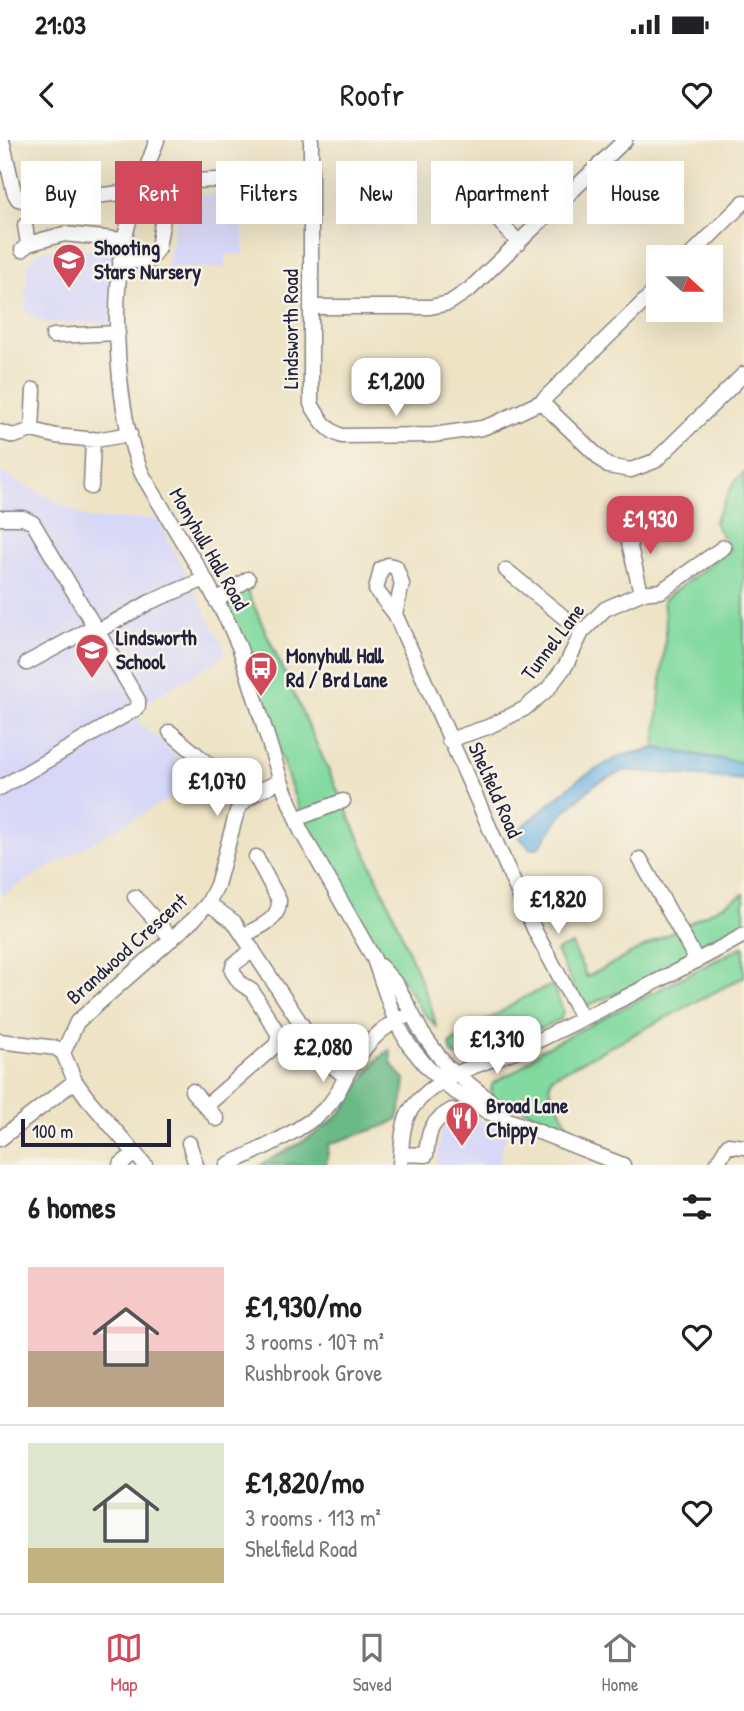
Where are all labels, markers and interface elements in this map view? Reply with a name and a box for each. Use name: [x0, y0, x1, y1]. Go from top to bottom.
text: 21:03: [35, 7, 86, 42]
text: Roofr: [340, 73, 404, 116]
icon: back: [28, 76, 66, 114]
icon: heart: [678, 76, 716, 114]
chip: Buy: [21, 161, 101, 224]
chip: Rent: [115, 161, 202, 224]
chip: Filters: [216, 161, 322, 224]
chip: New: [336, 161, 417, 224]
chip: Apartment: [431, 161, 573, 224]
chip: House: [587, 161, 684, 224]
place label: Shooting Stars Nursery: [94, 233, 201, 287]
school or university icon: Shooting Stars Nursery: [50, 241, 88, 290]
north arrow: [646, 245, 723, 322]
map controls: [646, 245, 723, 322]
street label: Lindsworth Road: [276, 269, 305, 389]
pin: £1,200: [339, 358, 453, 418]
text: £1,200: [367, 365, 425, 396]
street label: Monyhull Hall Road: [163, 482, 256, 615]
pin: £1,930: [593, 496, 707, 556]
text: £1,930: [623, 503, 677, 534]
street label: Tunnel Lane: [514, 597, 591, 686]
place label: Lindsworth School: [116, 623, 197, 676]
school or university icon: Lindsworth School: [73, 631, 111, 680]
place label: Monyhull Hall Rd / Brd Lane: [286, 641, 389, 694]
bus stop icon: Monyhull Hall Rd / Brd Lane: [242, 649, 280, 698]
street label: Shelfield Road: [461, 737, 529, 842]
pin: £1,070: [160, 758, 274, 818]
text: £1,070: [188, 765, 246, 796]
pin: £1,820: [501, 876, 615, 936]
text: £1,820: [530, 883, 586, 914]
street label: Brandwood Crescent: [60, 886, 194, 1011]
pin: £1,310: [440, 1016, 554, 1076]
text: £1,310: [470, 1023, 524, 1054]
pin: £2,080: [266, 1024, 380, 1084]
text: £2,080: [294, 1031, 352, 1062]
place label: Broad Lane Chippy: [486, 1091, 569, 1145]
restaurant icon: Broad Lane Chippy: [443, 1099, 481, 1148]
scale bar: [21, 1116, 172, 1148]
text: 100 m: [32, 1118, 73, 1144]
text: 6 homes: [28, 1187, 115, 1227]
icon: filters: [678, 1188, 716, 1226]
text: £1,930/mo: [245, 1286, 362, 1326]
icon: home: [84, 1295, 168, 1379]
icon: heart: [678, 1318, 716, 1356]
text: 3 rooms · 107 m²: [245, 1326, 384, 1357]
text: Rushbrook Grove: [245, 1357, 382, 1388]
text: £1,820/mo: [245, 1462, 364, 1502]
icon: home: [84, 1471, 168, 1555]
icon: heart: [678, 1494, 716, 1532]
text: 3 rooms · 113 m²: [245, 1502, 381, 1533]
text: Shelfield Road: [245, 1533, 357, 1564]
tab: Map: [105, 1629, 143, 1697]
tab: Saved: [353, 1629, 391, 1697]
tab: Home: [601, 1629, 639, 1697]

